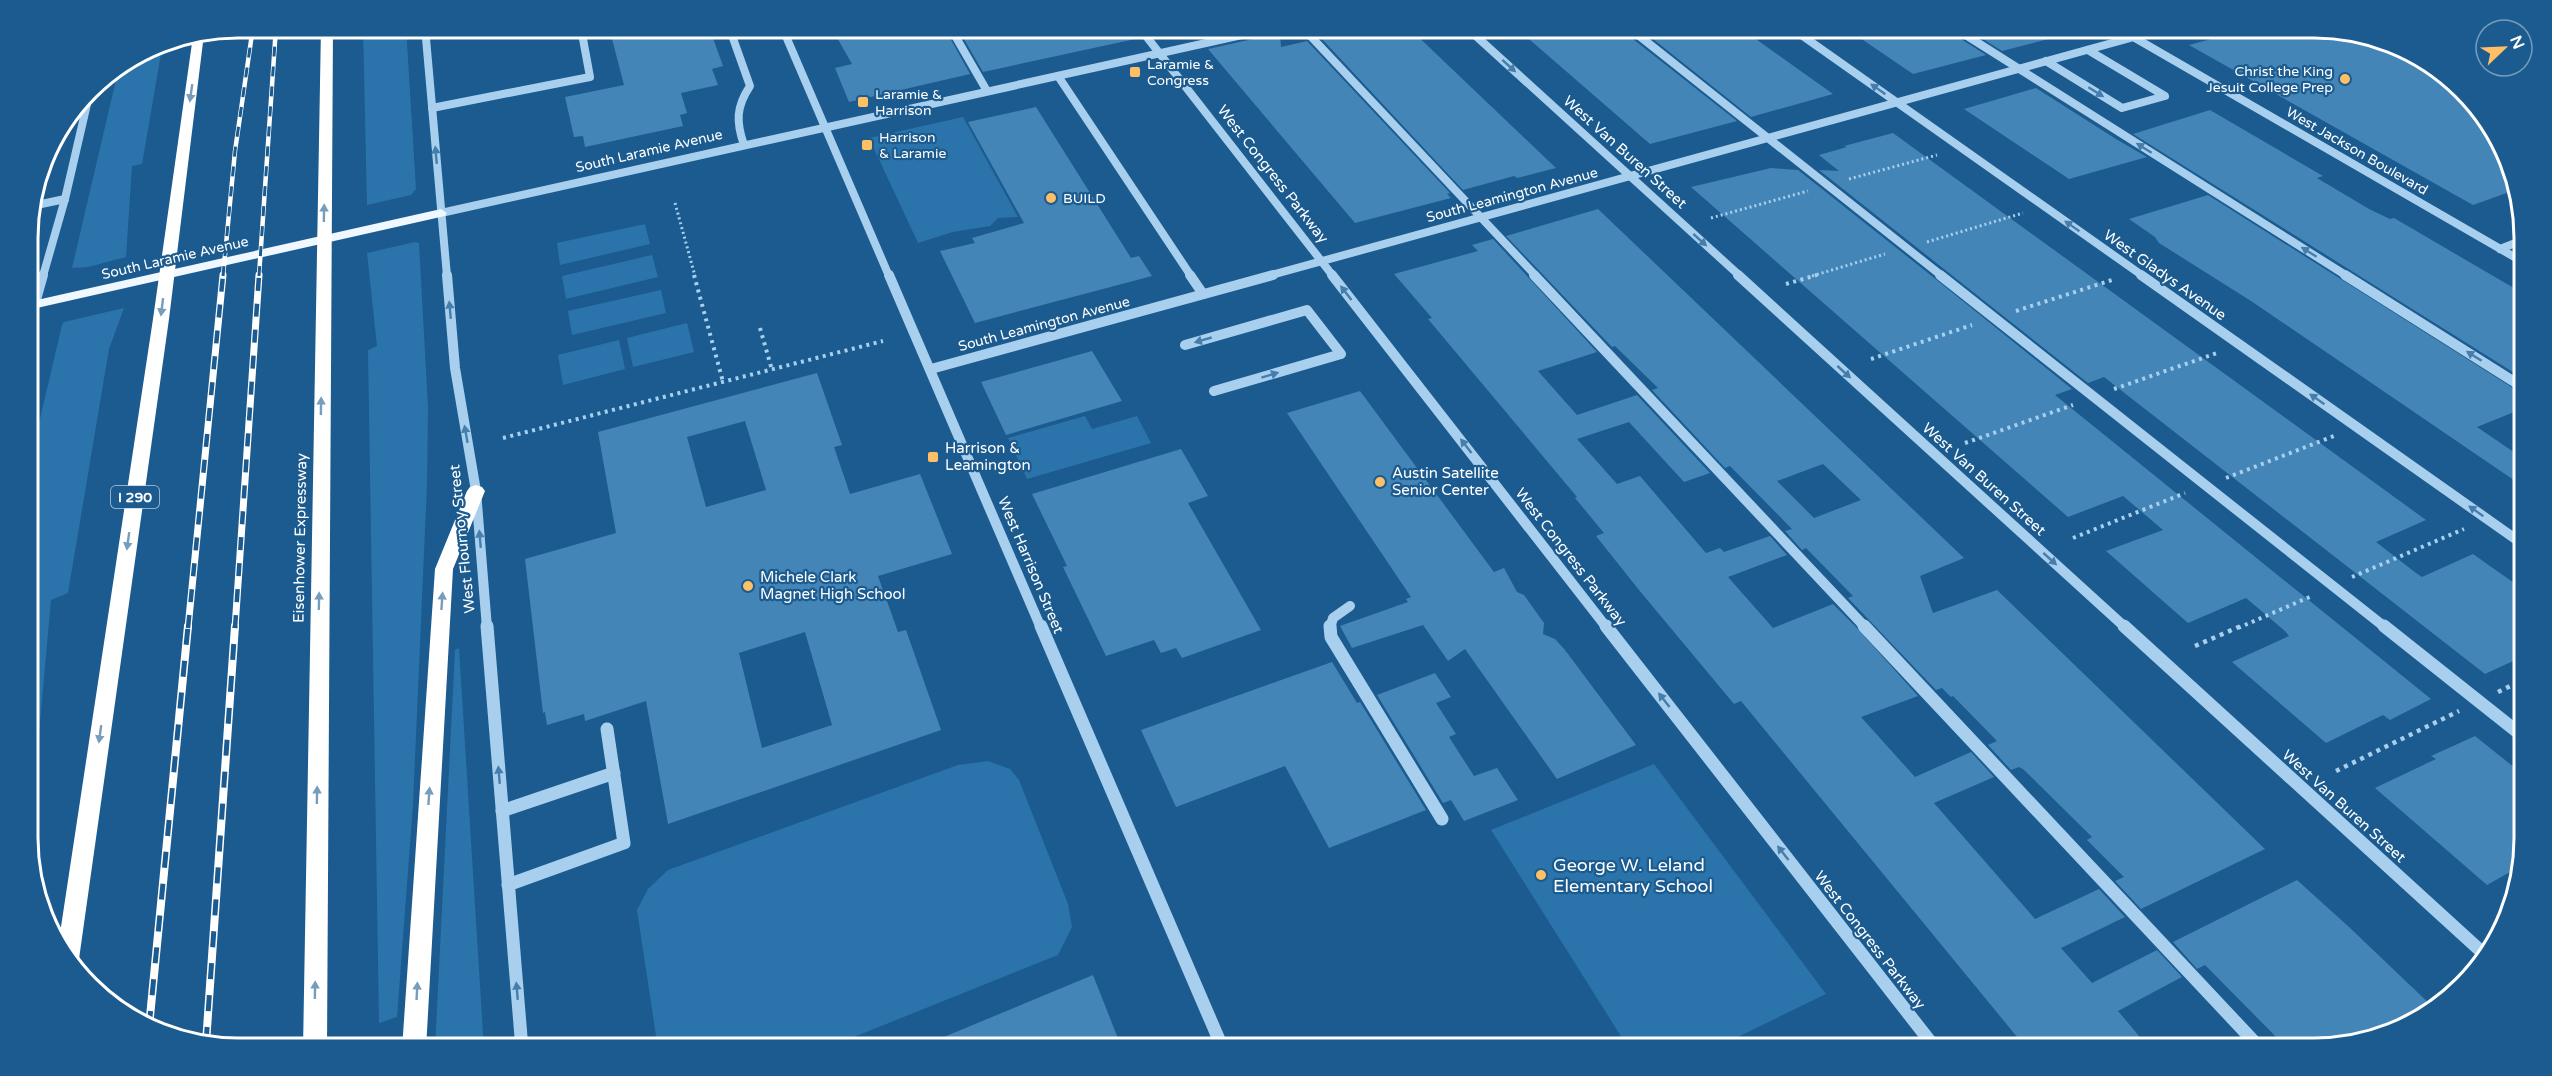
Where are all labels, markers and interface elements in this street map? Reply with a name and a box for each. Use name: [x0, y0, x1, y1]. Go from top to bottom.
north arrow: [2474, 18, 2534, 78]
text: N: [2505, 33, 2529, 52]
place label: Laramie & Congress: [1147, 56, 1214, 89]
one-way arrow: [1502, 59, 1517, 73]
place label: Christ the King Jesuit College Prep: [2206, 63, 2333, 96]
marker: Laramie & Congress: [1128, 65, 1142, 79]
marker: Christ the King Jesuit College Prep: [2338, 72, 2352, 86]
one-way arrow: [187, 83, 196, 102]
one-way arrow: [1871, 83, 1887, 95]
place label: Laramie & Harrison: [875, 86, 942, 119]
one-way arrow: [2088, 86, 2104, 97]
street label: West Van Buren Street: [1559, 92, 1691, 212]
marker: Laramie & Harrison: [856, 95, 870, 109]
street label: West Congress Parkway: [1214, 101, 1332, 247]
street label: West Jackson Boulevard: [2283, 103, 2431, 199]
street label: South Laramie Avenue: [574, 126, 724, 176]
place label: Harrison & Laramie: [879, 129, 946, 162]
marker: Harrison & Laramie: [860, 138, 874, 152]
one-way arrow: [2136, 143, 2153, 154]
one-way arrow: [431, 145, 441, 164]
street label: South Leamington Avenue: [1424, 164, 1600, 226]
place label: BUILD: [1063, 190, 1106, 207]
marker: BUILD: [1044, 191, 1058, 205]
one-way arrow: [319, 203, 329, 222]
one-way arrow: [2064, 220, 2080, 232]
street label: West Gladys Avenue: [2100, 226, 2230, 324]
street label: South Laramie Avenue: [100, 233, 250, 283]
one-way arrow: [1692, 233, 1707, 246]
one-way arrow: [2301, 247, 2318, 258]
one-way arrow: [1341, 285, 1353, 300]
street label: South Leamington Avenue: [956, 293, 1132, 355]
one-way arrow: [158, 297, 167, 316]
one-way arrow: [445, 300, 455, 319]
one-way arrow: [1194, 336, 1212, 345]
one-way arrow: [2466, 351, 2482, 362]
one-way arrow: [1837, 364, 1851, 378]
one-way arrow: [1261, 370, 1279, 379]
one-way arrow: [2309, 394, 2325, 405]
one-way arrow: [316, 396, 326, 415]
street label: West Van Buren Street: [1918, 419, 2050, 539]
one-way arrow: [461, 424, 470, 443]
place label: Harrison & Leamington: [945, 439, 1031, 474]
one-way arrow: [1461, 439, 1473, 454]
marker: Harrison & Leamington: [926, 450, 940, 464]
street label: Eisenhower Expressway: [290, 453, 310, 623]
street label: West Flournoy Street: [445, 463, 479, 614]
place label: Austin Satellite Senior Center: [1392, 464, 1499, 499]
marker: Austin Satellite Senior Center: [1373, 475, 1387, 489]
street label: West Congress Parkway: [1512, 484, 1630, 630]
road number: I 290: [111, 486, 159, 508]
street label: West Harrison Street: [994, 494, 1068, 636]
one-way arrow: [2469, 505, 2485, 517]
one-way arrow: [475, 530, 485, 549]
one-way arrow: [124, 532, 133, 551]
one-way arrow: [2043, 552, 2057, 566]
place label: Michele Clark Magnet High School: [760, 568, 905, 603]
marker: Michele Clark Magnet High School: [741, 579, 755, 593]
one-way arrow: [314, 591, 324, 610]
one-way arrow: [437, 592, 446, 611]
one-way arrow: [1658, 692, 1670, 707]
one-way arrow: [96, 725, 105, 744]
street label: West Van Buren Street: [2278, 746, 2410, 866]
one-way arrow: [494, 766, 504, 785]
one-way arrow: [312, 786, 322, 805]
one-way arrow: [424, 786, 433, 805]
one-way arrow: [1778, 846, 1790, 861]
place label: George W. Leland Elementary School: [1553, 854, 1713, 897]
street label: West Congress Parkway: [1811, 867, 1929, 1013]
marker: George W. Leland Elementary School: [1534, 868, 1548, 882]
one-way arrow: [310, 981, 320, 1000]
one-way arrow: [413, 981, 422, 1000]
one-way arrow: [512, 981, 522, 1000]

